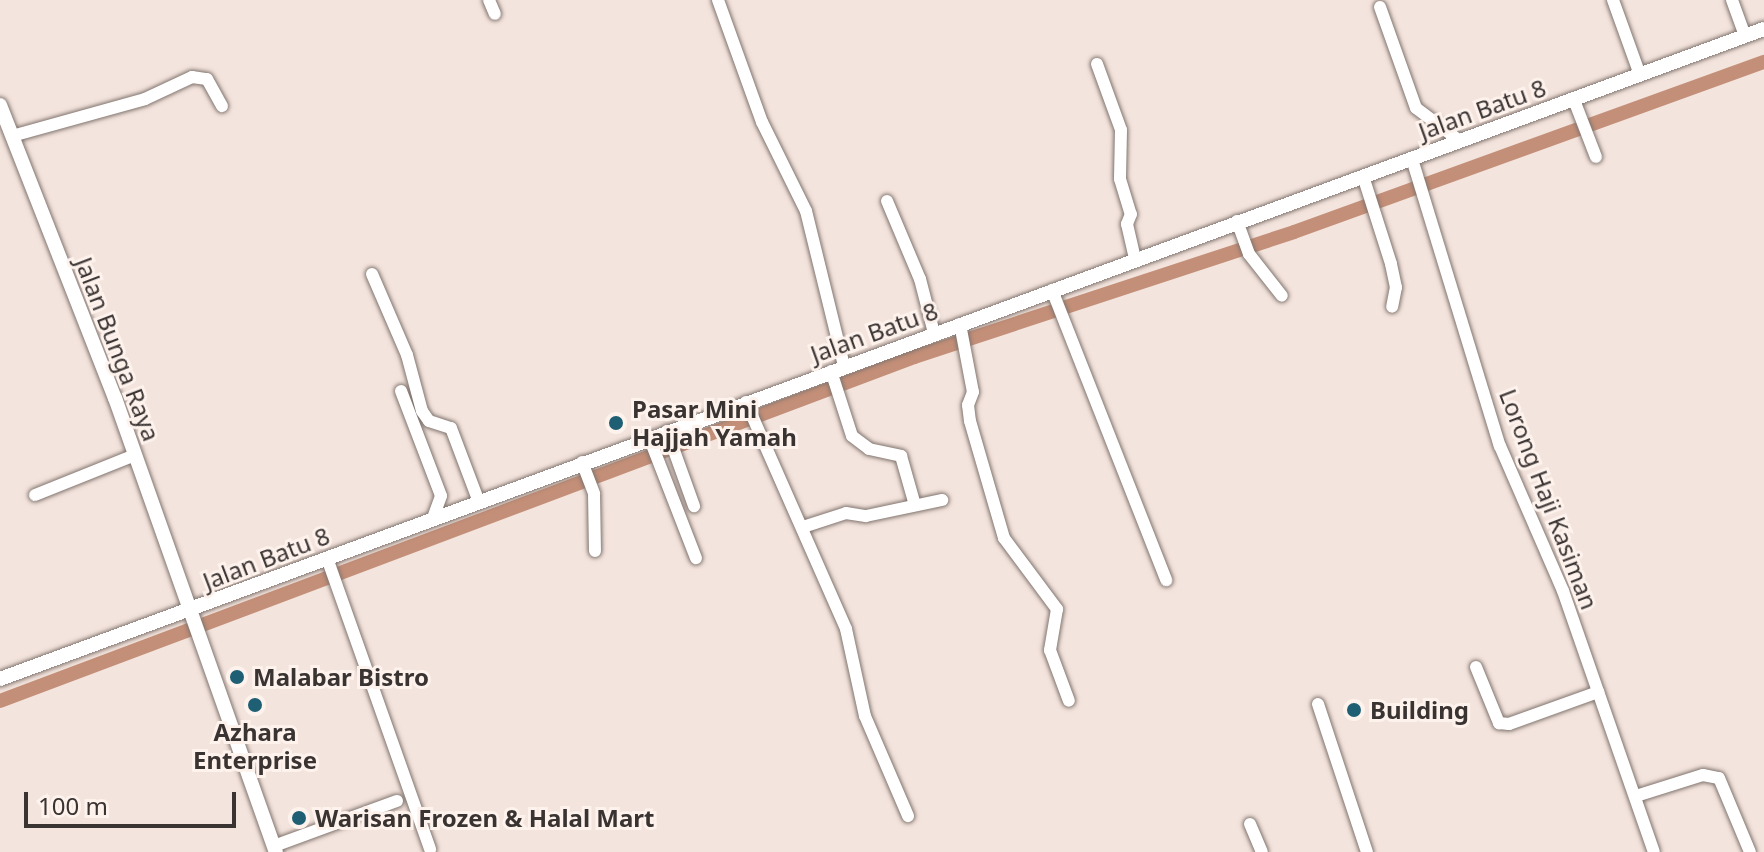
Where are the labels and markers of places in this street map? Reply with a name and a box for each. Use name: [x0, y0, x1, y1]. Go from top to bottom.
place label: Pasar Mini Hajjah Yamah: [632, 395, 797, 451]
marker: Pasar Mini Hajjah Yamah: [607, 414, 625, 432]
place label: Malabar Bistro: [253, 663, 429, 691]
marker: Malabar Bistro: [228, 668, 246, 686]
marker: Azhara Enterprise: [246, 696, 264, 714]
place label: Building: [1370, 696, 1469, 724]
marker: Building: [1345, 701, 1363, 719]
place label: Azhara Enterprise: [193, 718, 317, 774]
place label: Warisan Frozen & Halal Mart: [315, 804, 655, 832]
marker: Warisan Frozen & Halal Mart: [290, 809, 308, 827]

